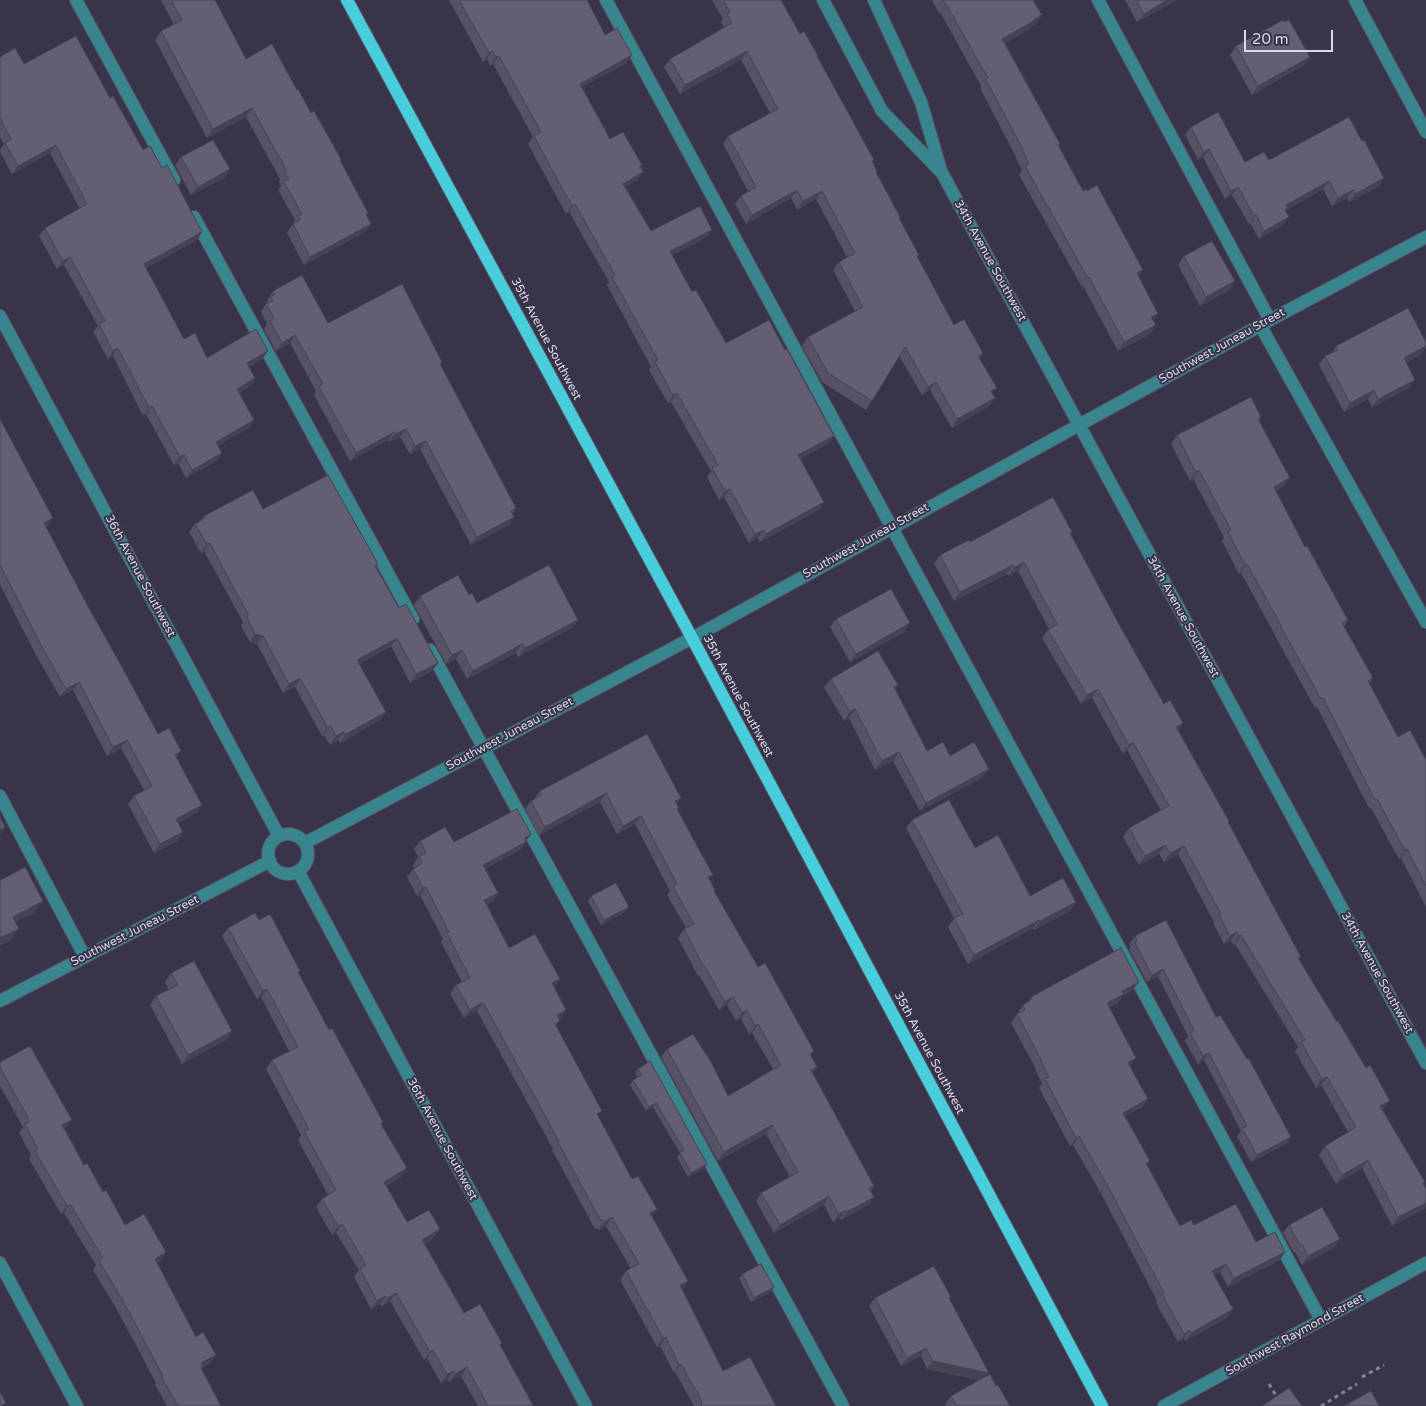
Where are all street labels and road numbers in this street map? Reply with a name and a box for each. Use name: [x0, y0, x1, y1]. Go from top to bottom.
street label: 34th Avenue Southwest: [951, 198, 1029, 324]
street label: 35th Avenue Southwest: [508, 275, 584, 403]
street label: Southwest Juneau Street: [1156, 305, 1288, 387]
street label: Southwest Juneau Street: [800, 500, 932, 582]
street label: 36th Avenue Southwest: [102, 512, 178, 640]
street label: 34th Avenue Southwest: [1144, 554, 1222, 680]
street label: 35th Avenue Southwest: [700, 632, 776, 760]
street label: Southwest Juneau Street: [444, 694, 576, 774]
street label: Southwest Juneau Street: [69, 892, 201, 970]
street label: 34th Avenue Southwest: [1338, 910, 1416, 1036]
street label: 35th Avenue Southwest: [891, 989, 967, 1117]
street label: 36th Avenue Southwest: [404, 1075, 480, 1203]
street label: Southwest Raymond Street: [1223, 1291, 1367, 1379]

